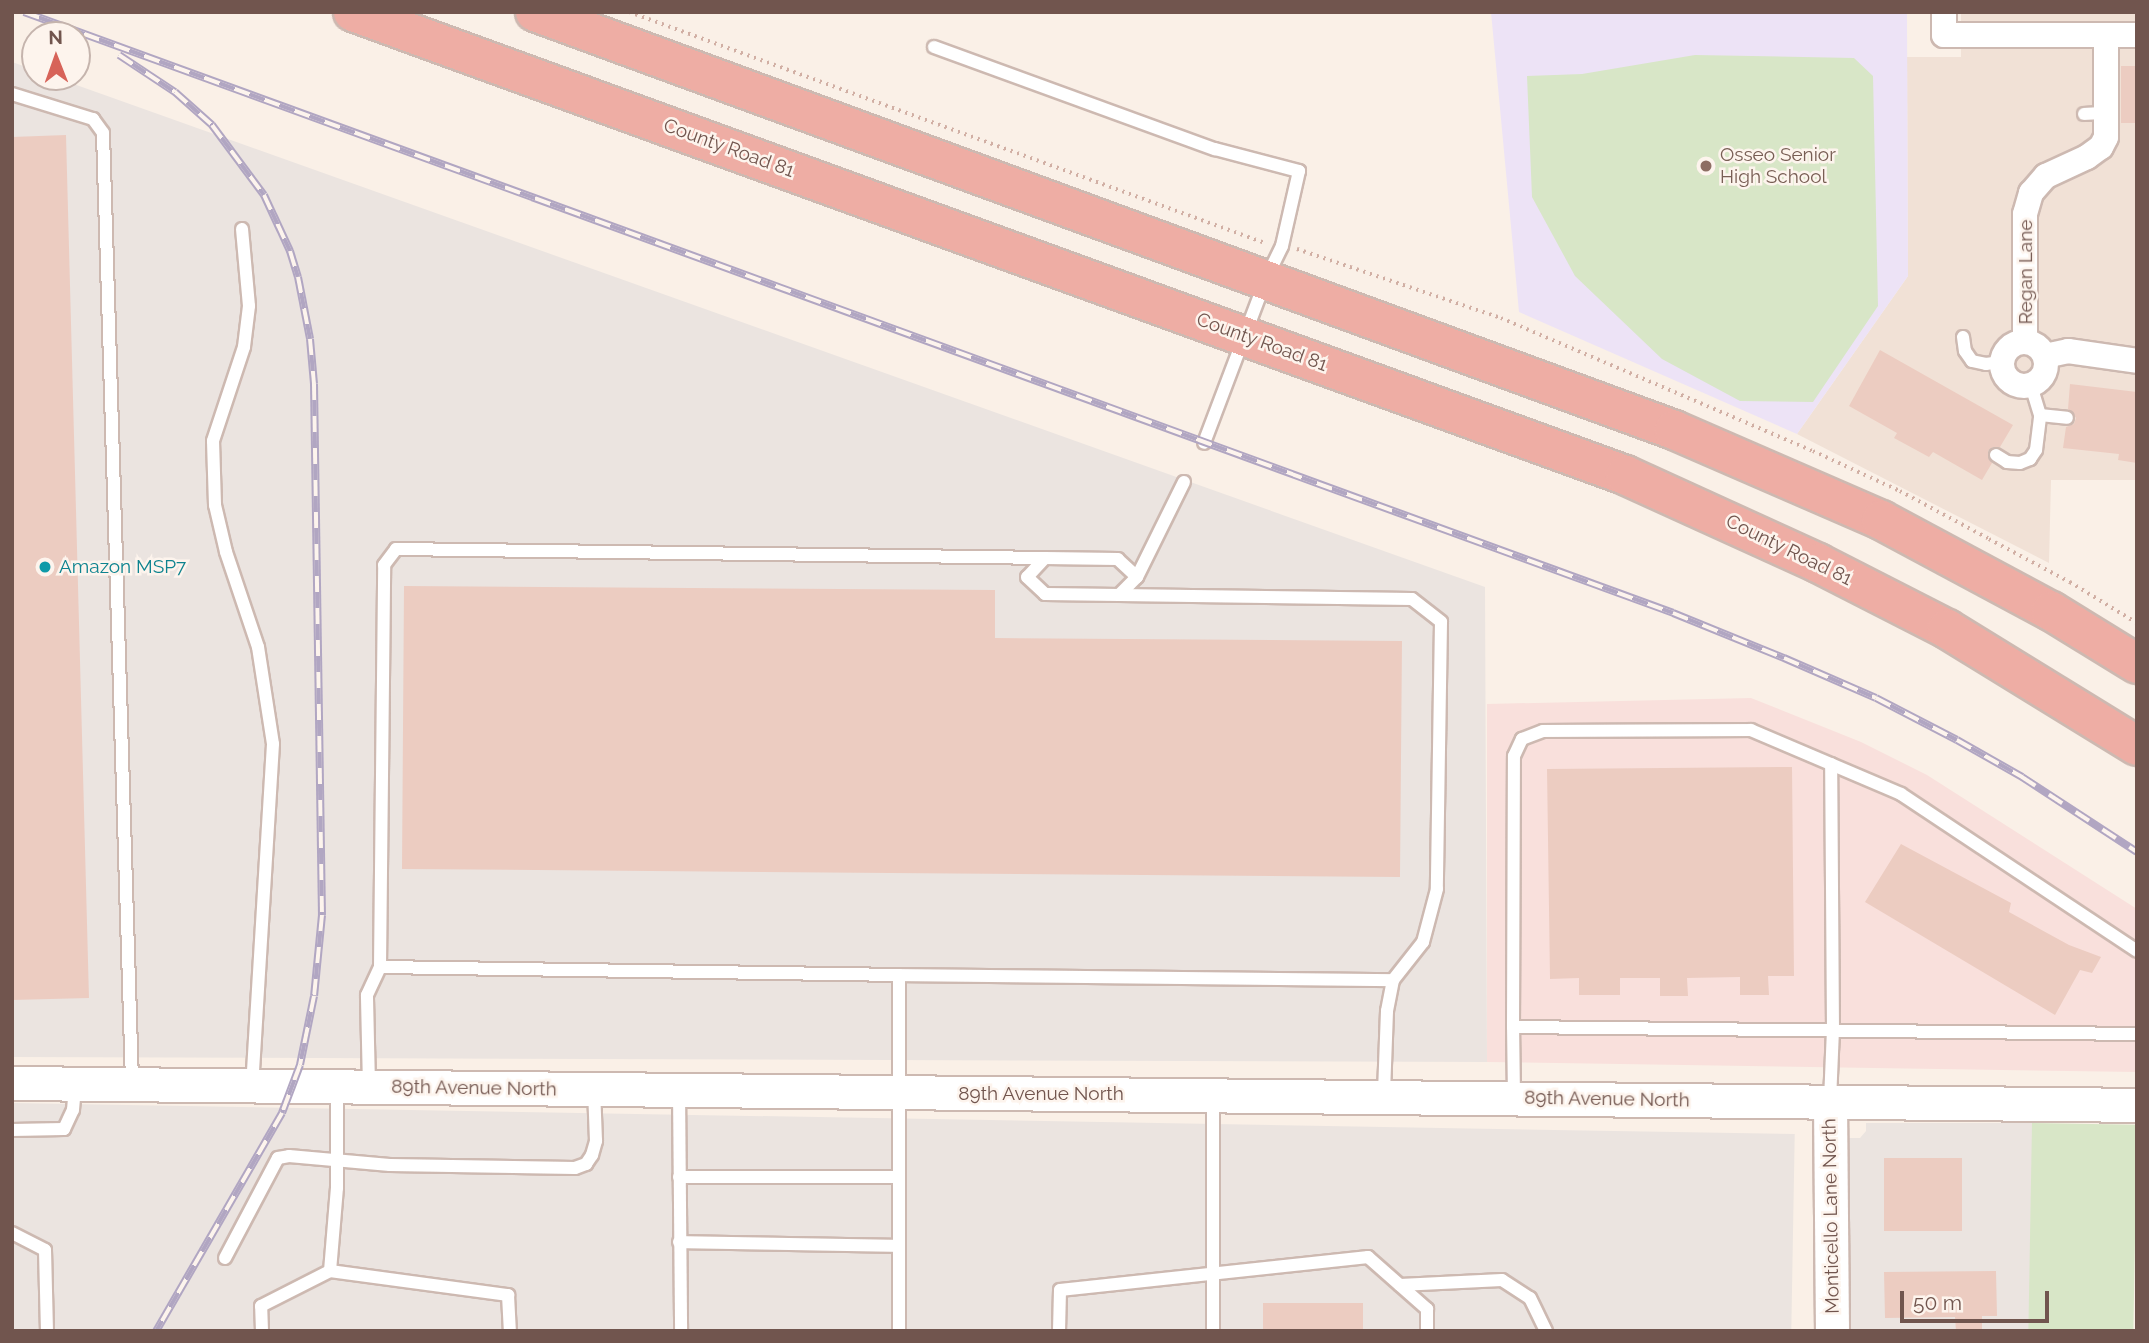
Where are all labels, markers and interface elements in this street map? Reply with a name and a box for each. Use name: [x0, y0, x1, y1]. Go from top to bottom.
north arrow: [21, 21, 91, 91]
text: N: [48, 26, 63, 48]
street label: County Road 81: [660, 114, 798, 182]
place label: Osseo Senior High School: [1720, 144, 1836, 188]
marker: Osseo Senior High School: [1698, 158, 1714, 174]
street label: Regan Lane: [2015, 220, 2037, 324]
street label: County Road 81: [1193, 308, 1331, 376]
street label: County Road 81: [1722, 510, 1856, 590]
place label: Amazon MSP7: [59, 556, 186, 578]
marker: Amazon MSP7: [37, 559, 53, 575]
street label: 89th Avenue North: [391, 1075, 557, 1101]
street label: 89th Avenue North: [958, 1083, 1124, 1105]
street label: 89th Avenue North: [1524, 1086, 1690, 1112]
street label: Monticello Lane North: [1818, 1118, 1844, 1314]
scale bar: [1904, 1276, 2053, 1320]
text: 50 m: [1913, 1290, 1962, 1315]

